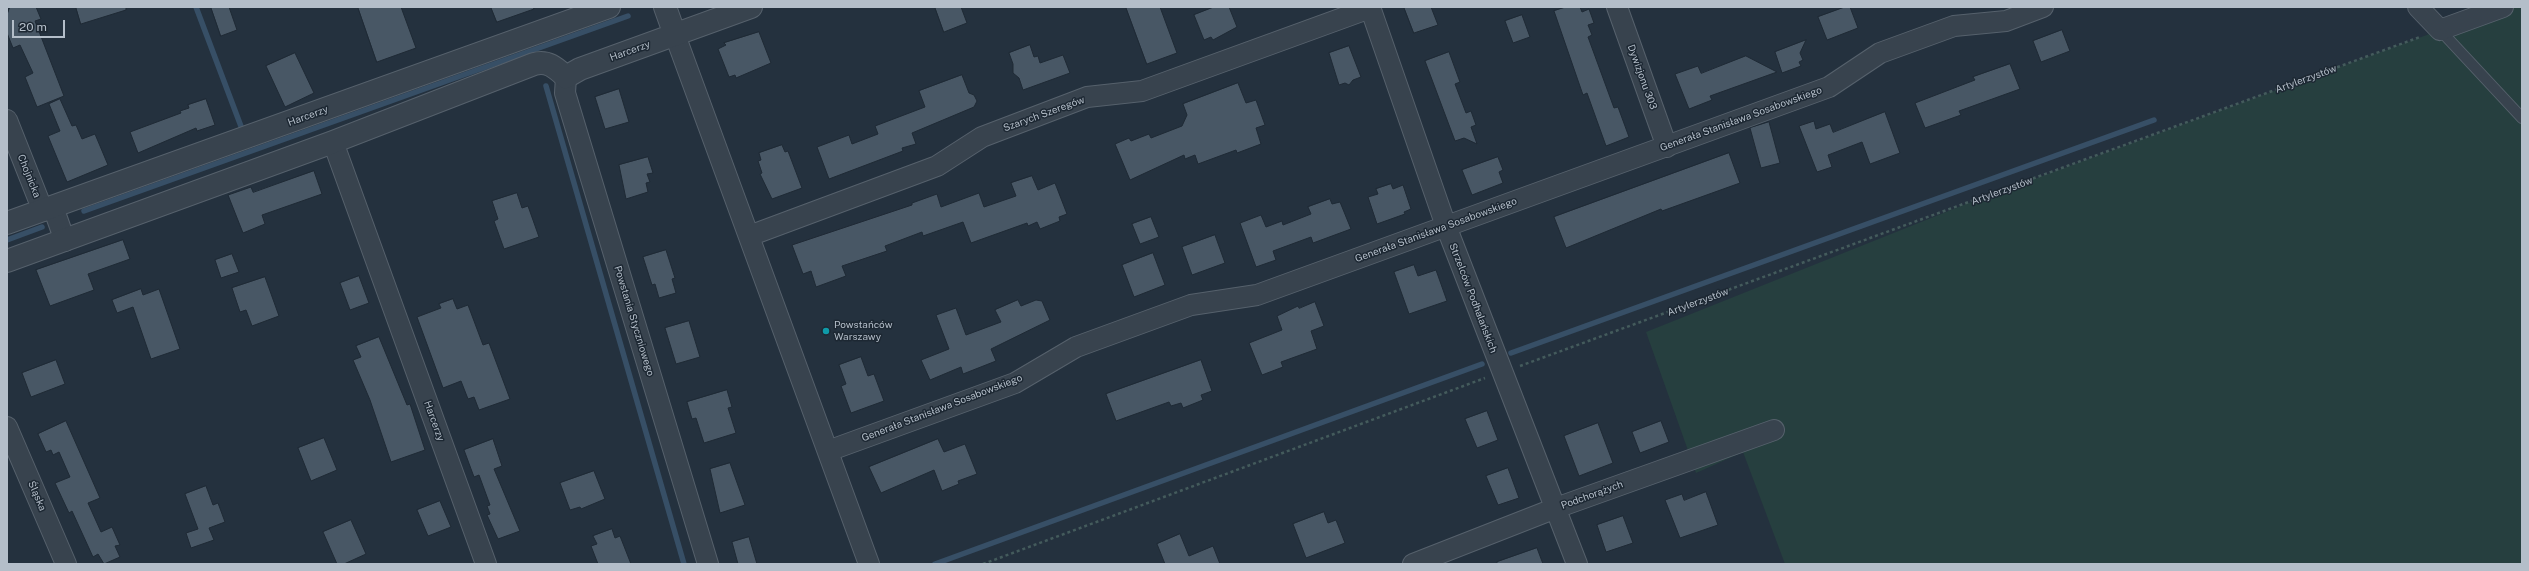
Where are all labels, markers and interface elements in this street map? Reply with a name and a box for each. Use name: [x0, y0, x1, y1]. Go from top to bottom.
scale bar: [14, 12, 67, 38]
text: 20 m: [19, 20, 47, 34]
street label: Harcerzy: [608, 38, 652, 64]
street label: Dywizjonu 303: [1625, 43, 1659, 111]
street label: Artylerzystów: [2274, 62, 2338, 96]
street label: Generała Stanisława Sosabowskiego: [1658, 84, 1824, 154]
street label: Szarych Szeregów: [1002, 94, 1086, 134]
street label: Harcerzy: [286, 103, 330, 129]
street label: Chojnicka: [15, 153, 43, 199]
street label: Artylerzystów: [1970, 174, 2034, 208]
street label: Generała Stanisława Sosabowskiego: [1353, 195, 1519, 265]
street label: Strzelców Podhalańskich: [1447, 241, 1499, 355]
street label: Powstania Styczniowego: [611, 264, 657, 378]
street label: Artylerzystów: [1666, 285, 1730, 319]
place label: Powstańców Warszawy: [834, 319, 892, 342]
marker: Powstańców Warszawy: [821, 326, 831, 336]
street label: Generała Stanisława Sosabowskiego: [860, 372, 1024, 444]
street label: Harcerzy: [421, 399, 447, 443]
street label: Podchorążych: [1559, 478, 1625, 512]
street label: Śląska: [25, 479, 49, 513]

